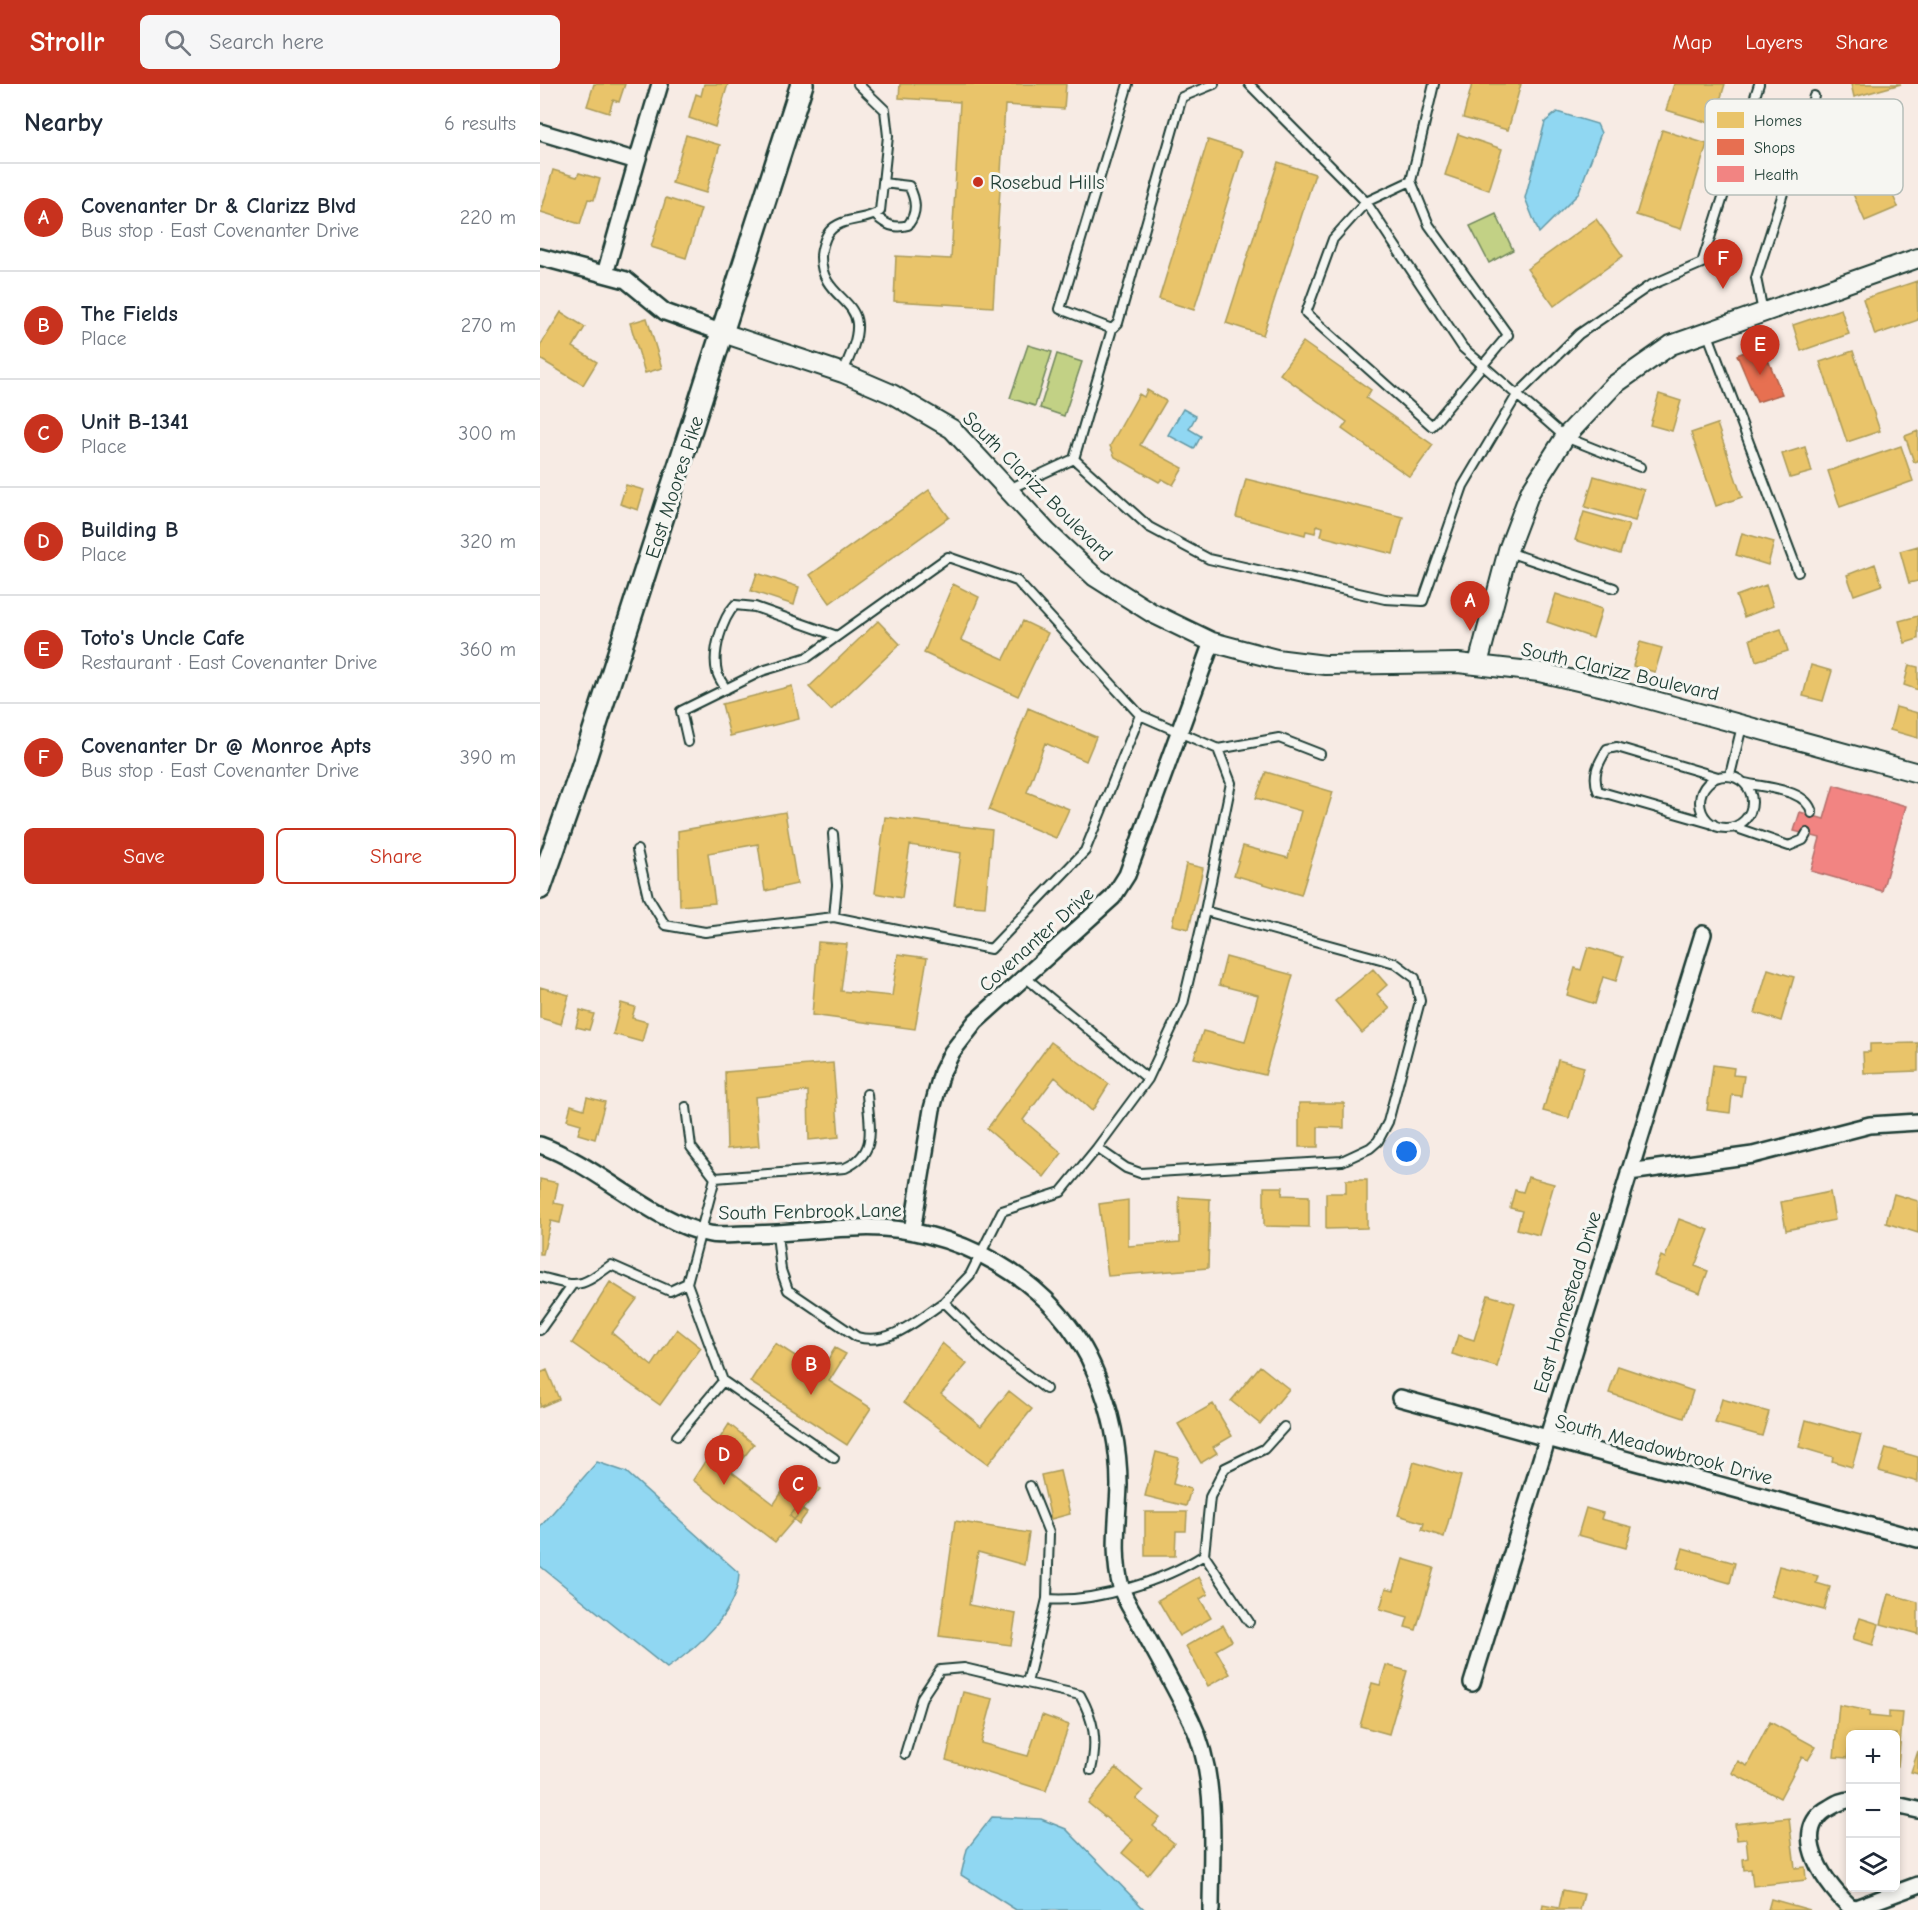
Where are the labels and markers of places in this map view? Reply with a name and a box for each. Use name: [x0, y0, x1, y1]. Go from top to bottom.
place label: Rosebud Hills: [990, 171, 1105, 194]
marker: Rosebud Hills: [971, 175, 985, 189]
pin: F: [1704, 240, 1742, 289]
pin: E: [1740, 326, 1780, 375]
pin: A: [1450, 582, 1490, 631]
pin: B: [792, 1346, 830, 1395]
pin: D: [704, 1436, 744, 1485]
pin: C: [778, 1466, 818, 1515]

